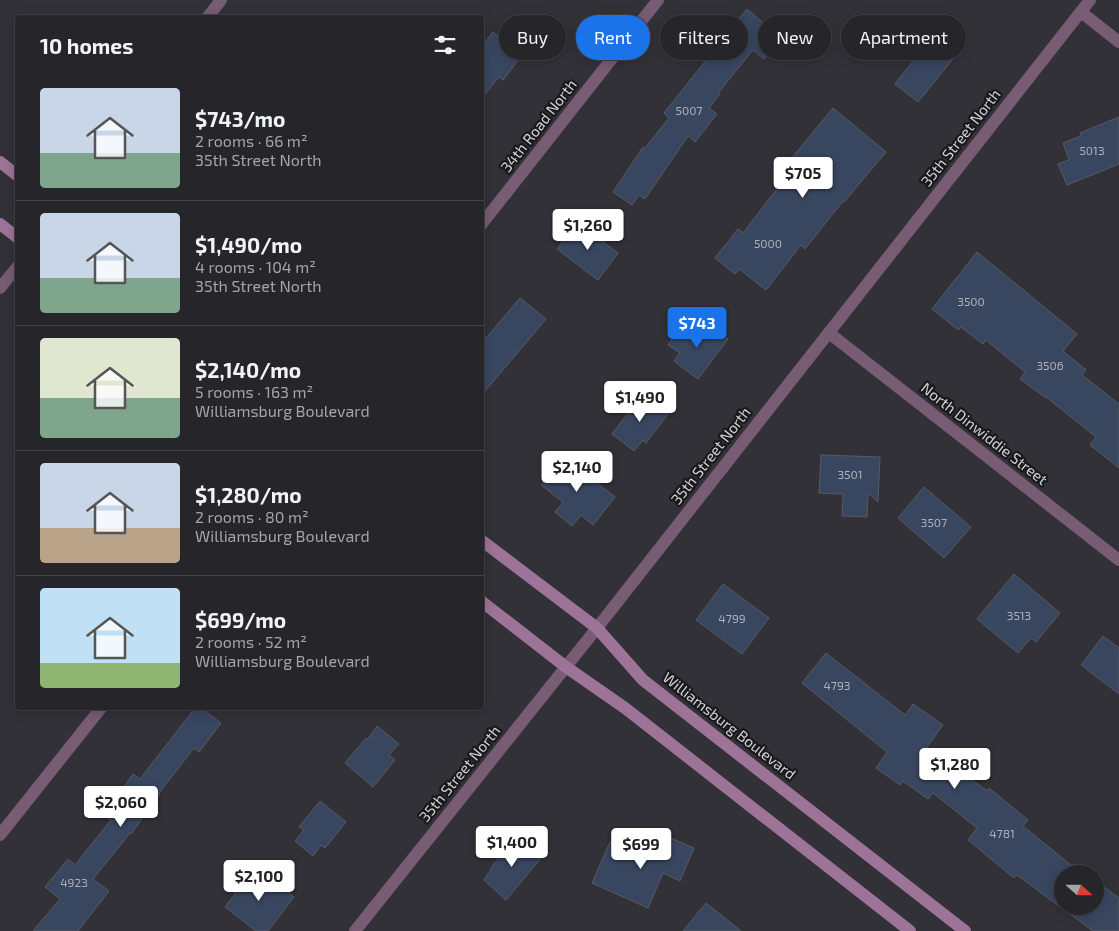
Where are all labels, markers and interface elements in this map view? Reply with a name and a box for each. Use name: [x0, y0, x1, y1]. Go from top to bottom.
chip: Buy: [499, 15, 566, 60]
chip: Rent: [576, 15, 650, 60]
chip: Filters: [660, 15, 748, 60]
chip: New: [758, 15, 831, 60]
chip: Apartment: [841, 15, 966, 60]
icon: filters: [431, 31, 459, 59]
text: 10 homes: [40, 33, 133, 58]
street label: 34th Road North: [496, 75, 580, 175]
street label: 35th Street North: [917, 85, 1004, 190]
house number: 5007: [675, 103, 703, 117]
text: $743/mo: [195, 106, 285, 131]
icon: home: [80, 108, 140, 168]
text: 2 rooms · 66 m²: [195, 131, 308, 150]
house number: 5013: [1079, 143, 1105, 157]
text: 35th Street North: [195, 150, 322, 169]
pin: $705: [773, 156, 833, 199]
text: $705: [785, 163, 821, 182]
pin: $1,260: [547, 208, 629, 251]
text: $1,260: [564, 215, 612, 234]
text: $1,490/mo: [195, 232, 302, 257]
icon: home: [80, 233, 140, 293]
house number: 5000: [754, 236, 782, 250]
text: 4 rooms · 104 m²: [195, 257, 316, 276]
text: 35th Street North: [195, 276, 322, 295]
house number: 3500: [957, 294, 985, 308]
pin: $743: [667, 306, 727, 349]
text: $743: [679, 313, 716, 332]
text: $2,140/mo: [195, 357, 301, 382]
icon: home: [80, 358, 140, 418]
house number: 3506: [1036, 358, 1064, 372]
street label: North Dinwiddie Street: [918, 378, 1052, 488]
pin: $1,490: [599, 380, 681, 423]
text: 5 rooms · 163 m²: [195, 382, 313, 401]
text: $1,490: [615, 387, 665, 406]
text: Williamsburg Boulevard: [195, 401, 370, 420]
street label: 35th Street North: [667, 403, 754, 508]
pin: $2,140: [536, 450, 618, 493]
text: $2,140: [553, 457, 601, 476]
house number: 3501: [837, 467, 863, 481]
text: $1,280/mo: [195, 482, 302, 507]
icon: home: [80, 483, 140, 543]
text: 2 rooms · 80 m²: [195, 507, 309, 526]
house number: 3507: [921, 515, 947, 529]
text: Williamsburg Boulevard: [195, 526, 370, 545]
text: $699/mo: [195, 607, 286, 632]
icon: home: [80, 608, 140, 668]
house number: 3513: [1007, 608, 1031, 622]
house number: 4799: [718, 611, 746, 625]
text: 2 rooms · 52 m²: [195, 632, 307, 651]
text: Williamsburg Boulevard: [195, 651, 370, 670]
street label: Williamsburg Boulevard: [660, 668, 800, 783]
house number: 4793: [823, 678, 851, 692]
street label: 35th Street North: [415, 722, 504, 825]
pin: $1,280: [914, 748, 996, 790]
text: $1,280: [930, 754, 980, 773]
pin: $2,060: [80, 786, 162, 828]
text: $2,060: [95, 792, 147, 811]
pin: $1,400: [471, 826, 553, 868]
house number: 4781: [989, 826, 1015, 840]
pin: $699: [611, 828, 671, 870]
text: $1,400: [487, 832, 537, 851]
text: $699: [622, 834, 660, 853]
pin: $2,100: [218, 860, 300, 902]
north arrow: [1054, 865, 1104, 915]
map controls: [1054, 865, 1104, 915]
text: $2,100: [235, 866, 283, 885]
house number: 4923: [60, 875, 88, 889]

